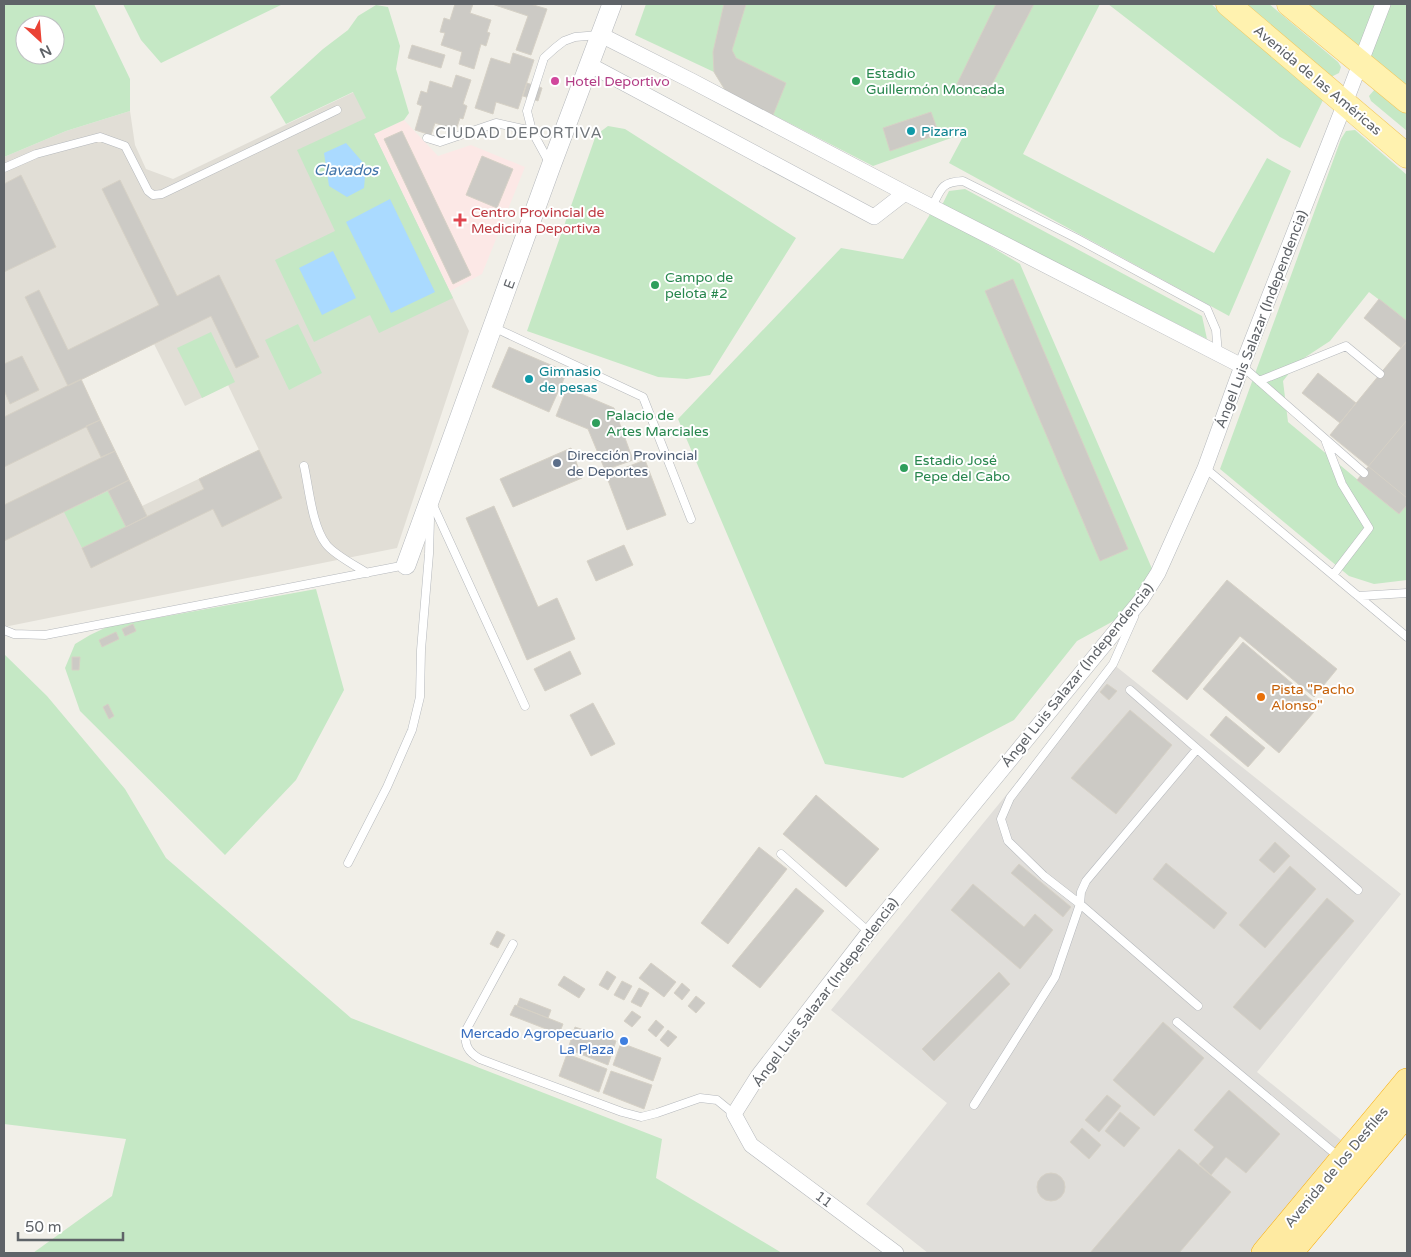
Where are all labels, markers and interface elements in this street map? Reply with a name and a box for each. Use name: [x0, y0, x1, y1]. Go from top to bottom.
north arrow: [15, 15, 65, 65]
street label: Avenida de las Américas: [1250, 22, 1385, 139]
text: N: [37, 41, 54, 61]
place label: Estadio Guillermón Moncada: [866, 65, 1005, 98]
place label: Hotel Deportivo: [565, 73, 670, 90]
marker: Hotel Deportivo: [549, 75, 561, 87]
marker: Estadio Guillermón Moncada: [850, 75, 862, 87]
place label: Pizarra: [921, 123, 967, 140]
district label: CIUDAD DEPORTIVA: [435, 124, 603, 142]
marker: Pizarra: [905, 125, 917, 137]
water label: Clavados: [314, 161, 380, 179]
place label: Centro Provincial de Medicina Deportiva: [471, 204, 605, 237]
street label: Ángel Luis Salazar (Independencia): [1212, 208, 1311, 431]
marker: Centro Provincial de Medicina Deportiva: [453, 213, 467, 227]
place label: Campo de pelota #2: [665, 269, 733, 302]
street label: E: [500, 277, 519, 291]
marker: Campo de pelota #2: [649, 279, 661, 291]
place label: Gimnasio de pesas: [539, 363, 601, 396]
marker: Gimnasio de pesas: [523, 373, 535, 385]
place label: Palacio de Artes Marciales: [606, 407, 709, 440]
marker: Palacio de Artes Marciales: [590, 417, 602, 429]
place label: Dirección Provincial de Deportes: [567, 447, 698, 480]
place label: Estadio José Pepe del Cabo: [914, 452, 1010, 485]
marker: Dirección Provincial de Deportes: [551, 457, 563, 469]
marker: Estadio José Pepe del Cabo: [898, 462, 910, 474]
street label: Ángel Luis Salazar (Independencia): [998, 580, 1157, 771]
place label: Pista "Pacho Alonso": [1271, 681, 1354, 714]
marker: Pista "Pacho Alonso": [1255, 691, 1267, 703]
street label: Ángel Luis Salazar (Independencia): [749, 895, 902, 1090]
place label: Mercado Agropecuario La Plaza: [461, 1025, 614, 1058]
marker: Mercado Agropecuario La Plaza: [618, 1035, 630, 1047]
street label: Avenida de los Desfiles: [1281, 1103, 1392, 1231]
street label: 11: [812, 1187, 836, 1211]
scale bar: [18, 1210, 122, 1242]
text: 50 m: [25, 1218, 62, 1236]

